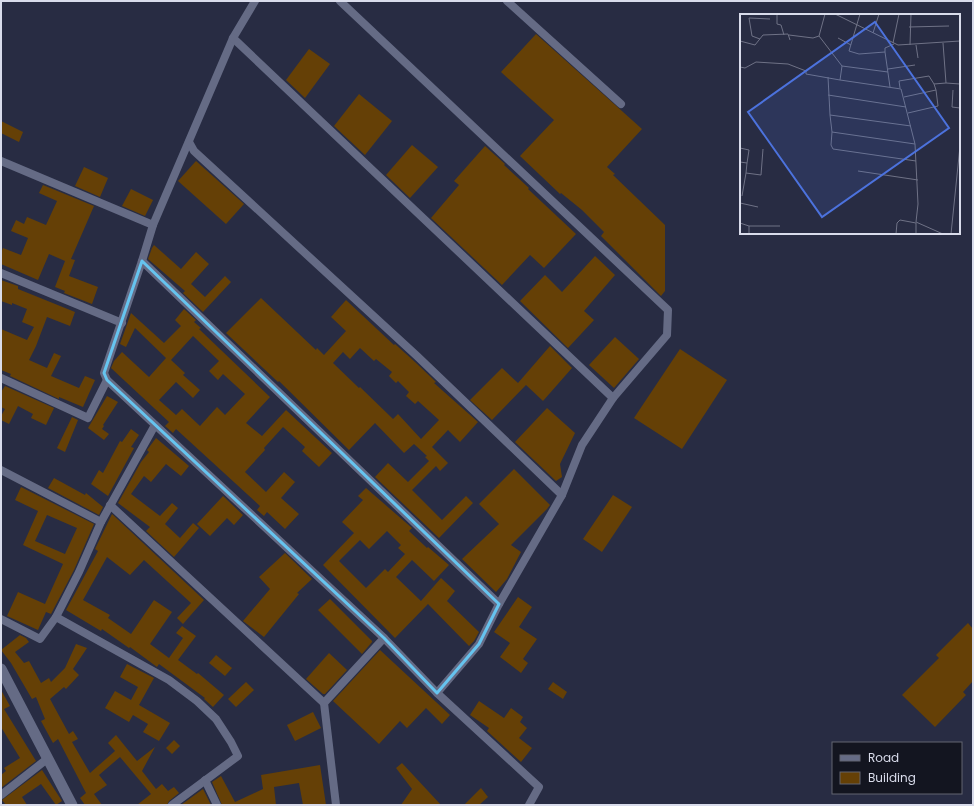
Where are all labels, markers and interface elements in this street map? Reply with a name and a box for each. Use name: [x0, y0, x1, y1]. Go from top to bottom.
inset map: [740, 14, 960, 234]
legend: [832, 742, 962, 794]
text: Road: [868, 749, 899, 766]
text: Building: [868, 769, 916, 786]

